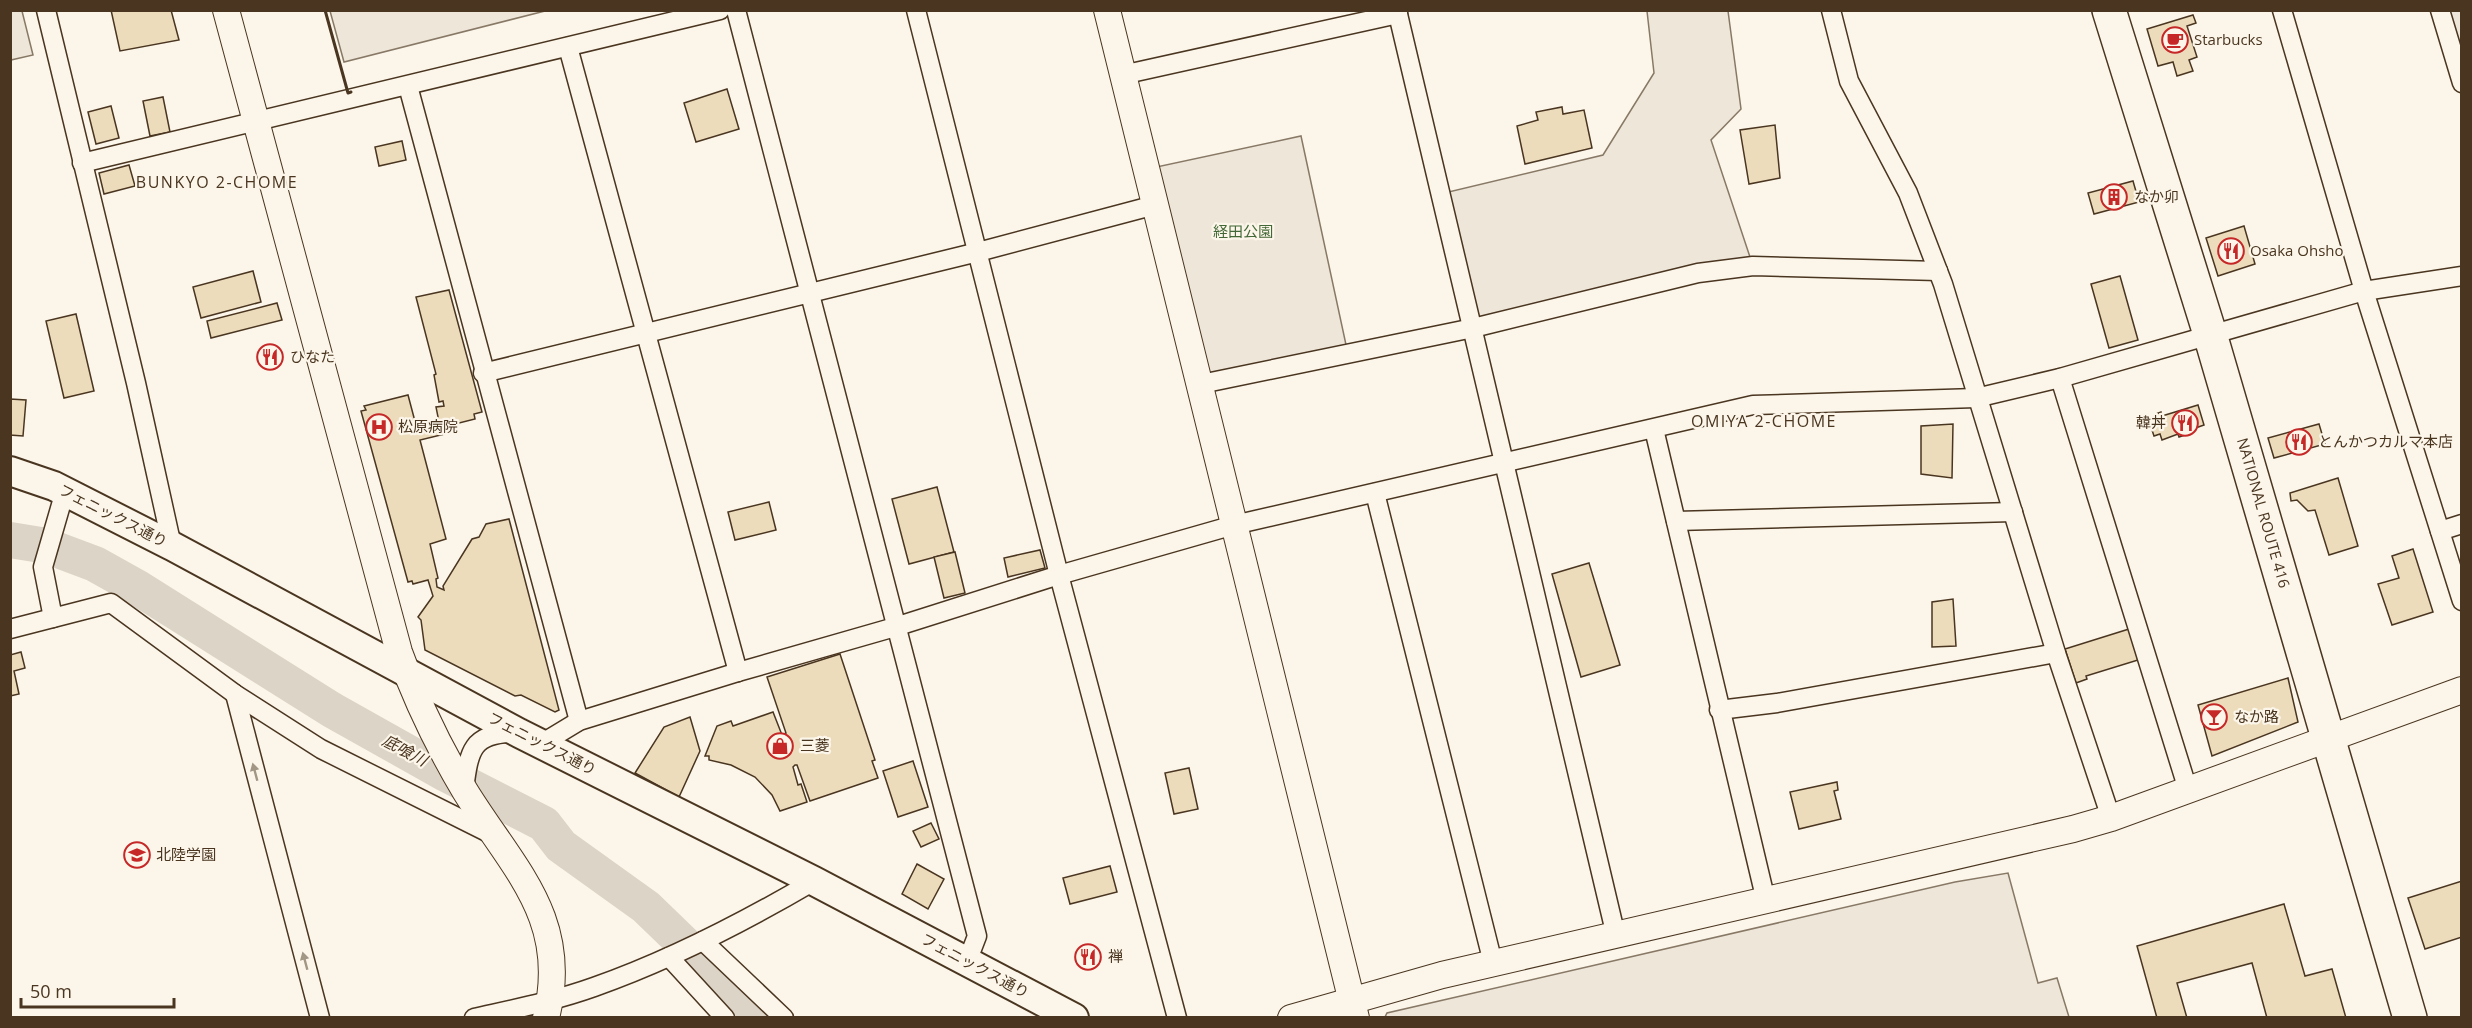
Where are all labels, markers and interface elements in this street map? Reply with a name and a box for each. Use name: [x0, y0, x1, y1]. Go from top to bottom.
cafe icon: Starbucks: [2160, 25, 2190, 55]
place label: Starbucks: [2194, 29, 2263, 49]
district label: BUNKYO 2-CHOME: [136, 171, 298, 193]
building icon: なか卯: [2099, 182, 2129, 212]
place label: なか卯: [2134, 186, 2179, 206]
park label: 経田公園: [1213, 221, 1273, 241]
restaurant icon: Osaka Ohsho: [2216, 236, 2246, 266]
place label: Osaka Ohsho: [2250, 240, 2344, 260]
restaurant icon: ひなた: [255, 342, 285, 372]
place label: ひなた: [290, 346, 335, 366]
restaurant icon: 韓丼: [2170, 408, 2200, 438]
district label: OMIYA 2-CHOME: [1691, 410, 1837, 432]
hospital icon: 松原病院: [364, 412, 394, 442]
place label: 韓丼: [2136, 412, 2166, 432]
place label: 松原病院: [398, 416, 458, 436]
restaurant icon: とんかつカルマ本店: [2284, 427, 2314, 457]
place label: とんかつカルマ本店: [2318, 431, 2453, 451]
street label: NATIONAL ROUTE 416: [2233, 435, 2295, 590]
street label: フェニックス通り: [56, 479, 171, 551]
bar icon: なか路: [2199, 702, 2229, 732]
place label: なか路: [2234, 706, 2279, 726]
street label: フェニックス通り: [485, 707, 600, 779]
water label: 底喰川: [379, 729, 433, 772]
shop icon: 三菱: [765, 731, 795, 761]
place label: 三菱: [800, 735, 830, 755]
one-way arrow: [250, 763, 260, 782]
school or university icon: 北陸学園: [122, 840, 152, 870]
place label: 北陸学園: [156, 844, 216, 864]
street label: フェニックス通り: [918, 928, 1033, 1002]
restaurant icon: 禅: [1073, 942, 1103, 972]
place label: 禅: [1108, 946, 1123, 966]
one-way arrow: [300, 952, 310, 970]
scale bar: [21, 971, 174, 1009]
text: 50 m: [30, 979, 72, 1003]

